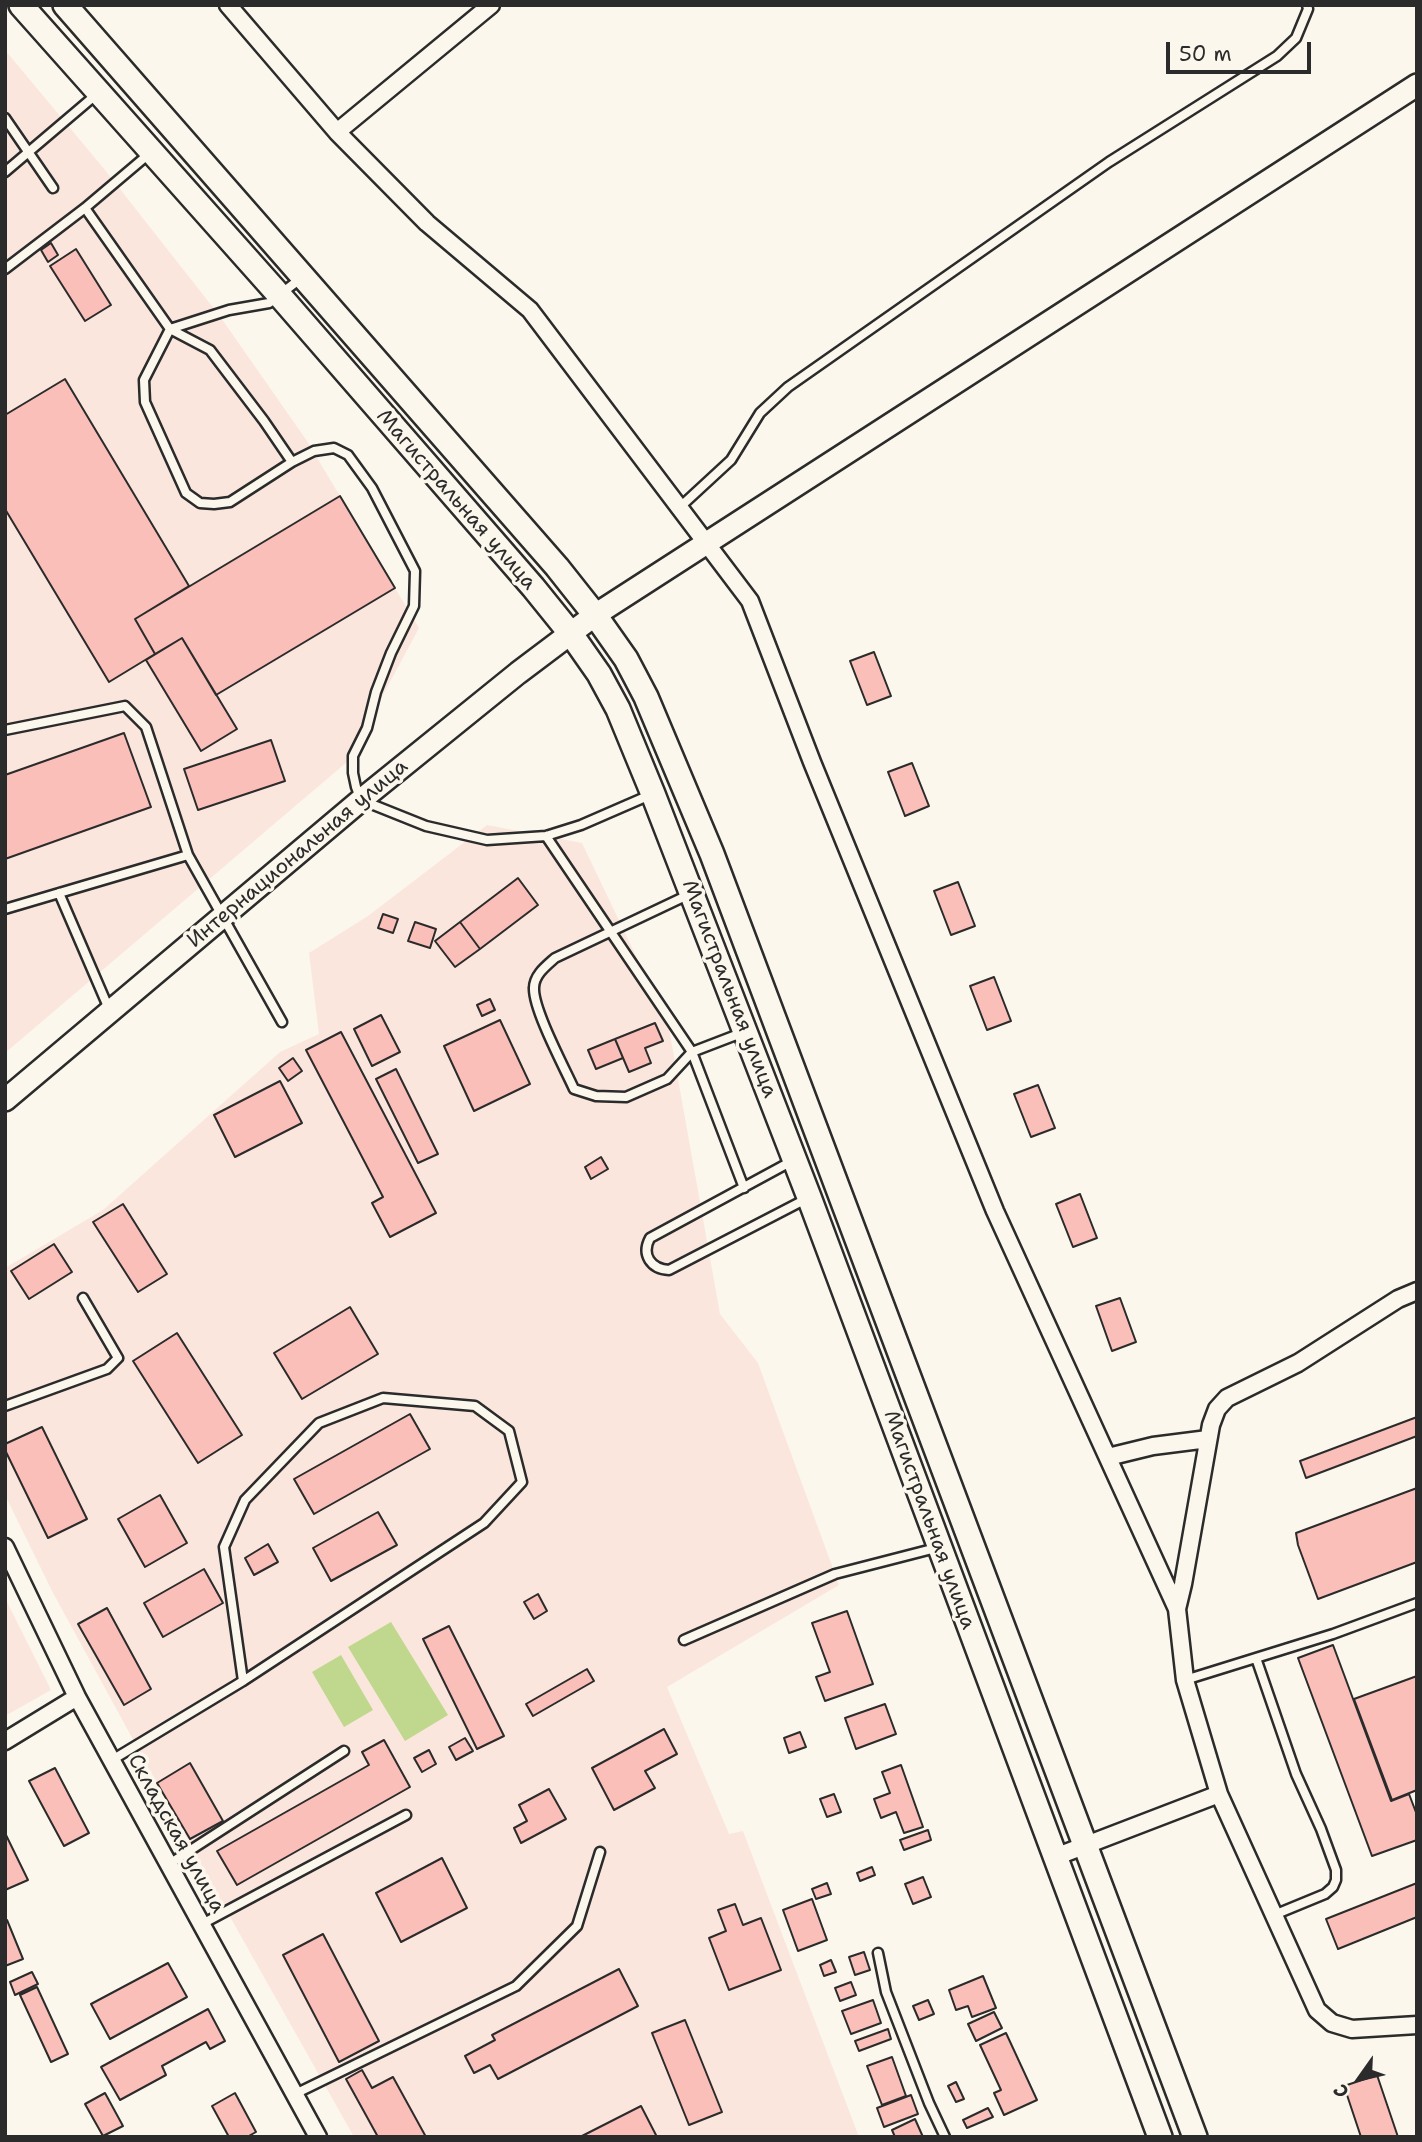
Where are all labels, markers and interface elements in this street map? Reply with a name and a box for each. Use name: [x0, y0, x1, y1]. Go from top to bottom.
scale bar: [1170, 28, 1315, 72]
text: 50 m: [1179, 40, 1232, 68]
street label: Магистральная улица: [371, 405, 541, 595]
street label: Интернациональная улица: [183, 754, 413, 954]
street label: Магистральная улица: [676, 877, 782, 1101]
street label: Магистральная улица: [878, 1407, 980, 1633]
street label: Складская улица: [122, 1750, 230, 1918]
north arrow: [1324, 2044, 1394, 2114]
text: С: [1328, 2079, 1355, 2103]

